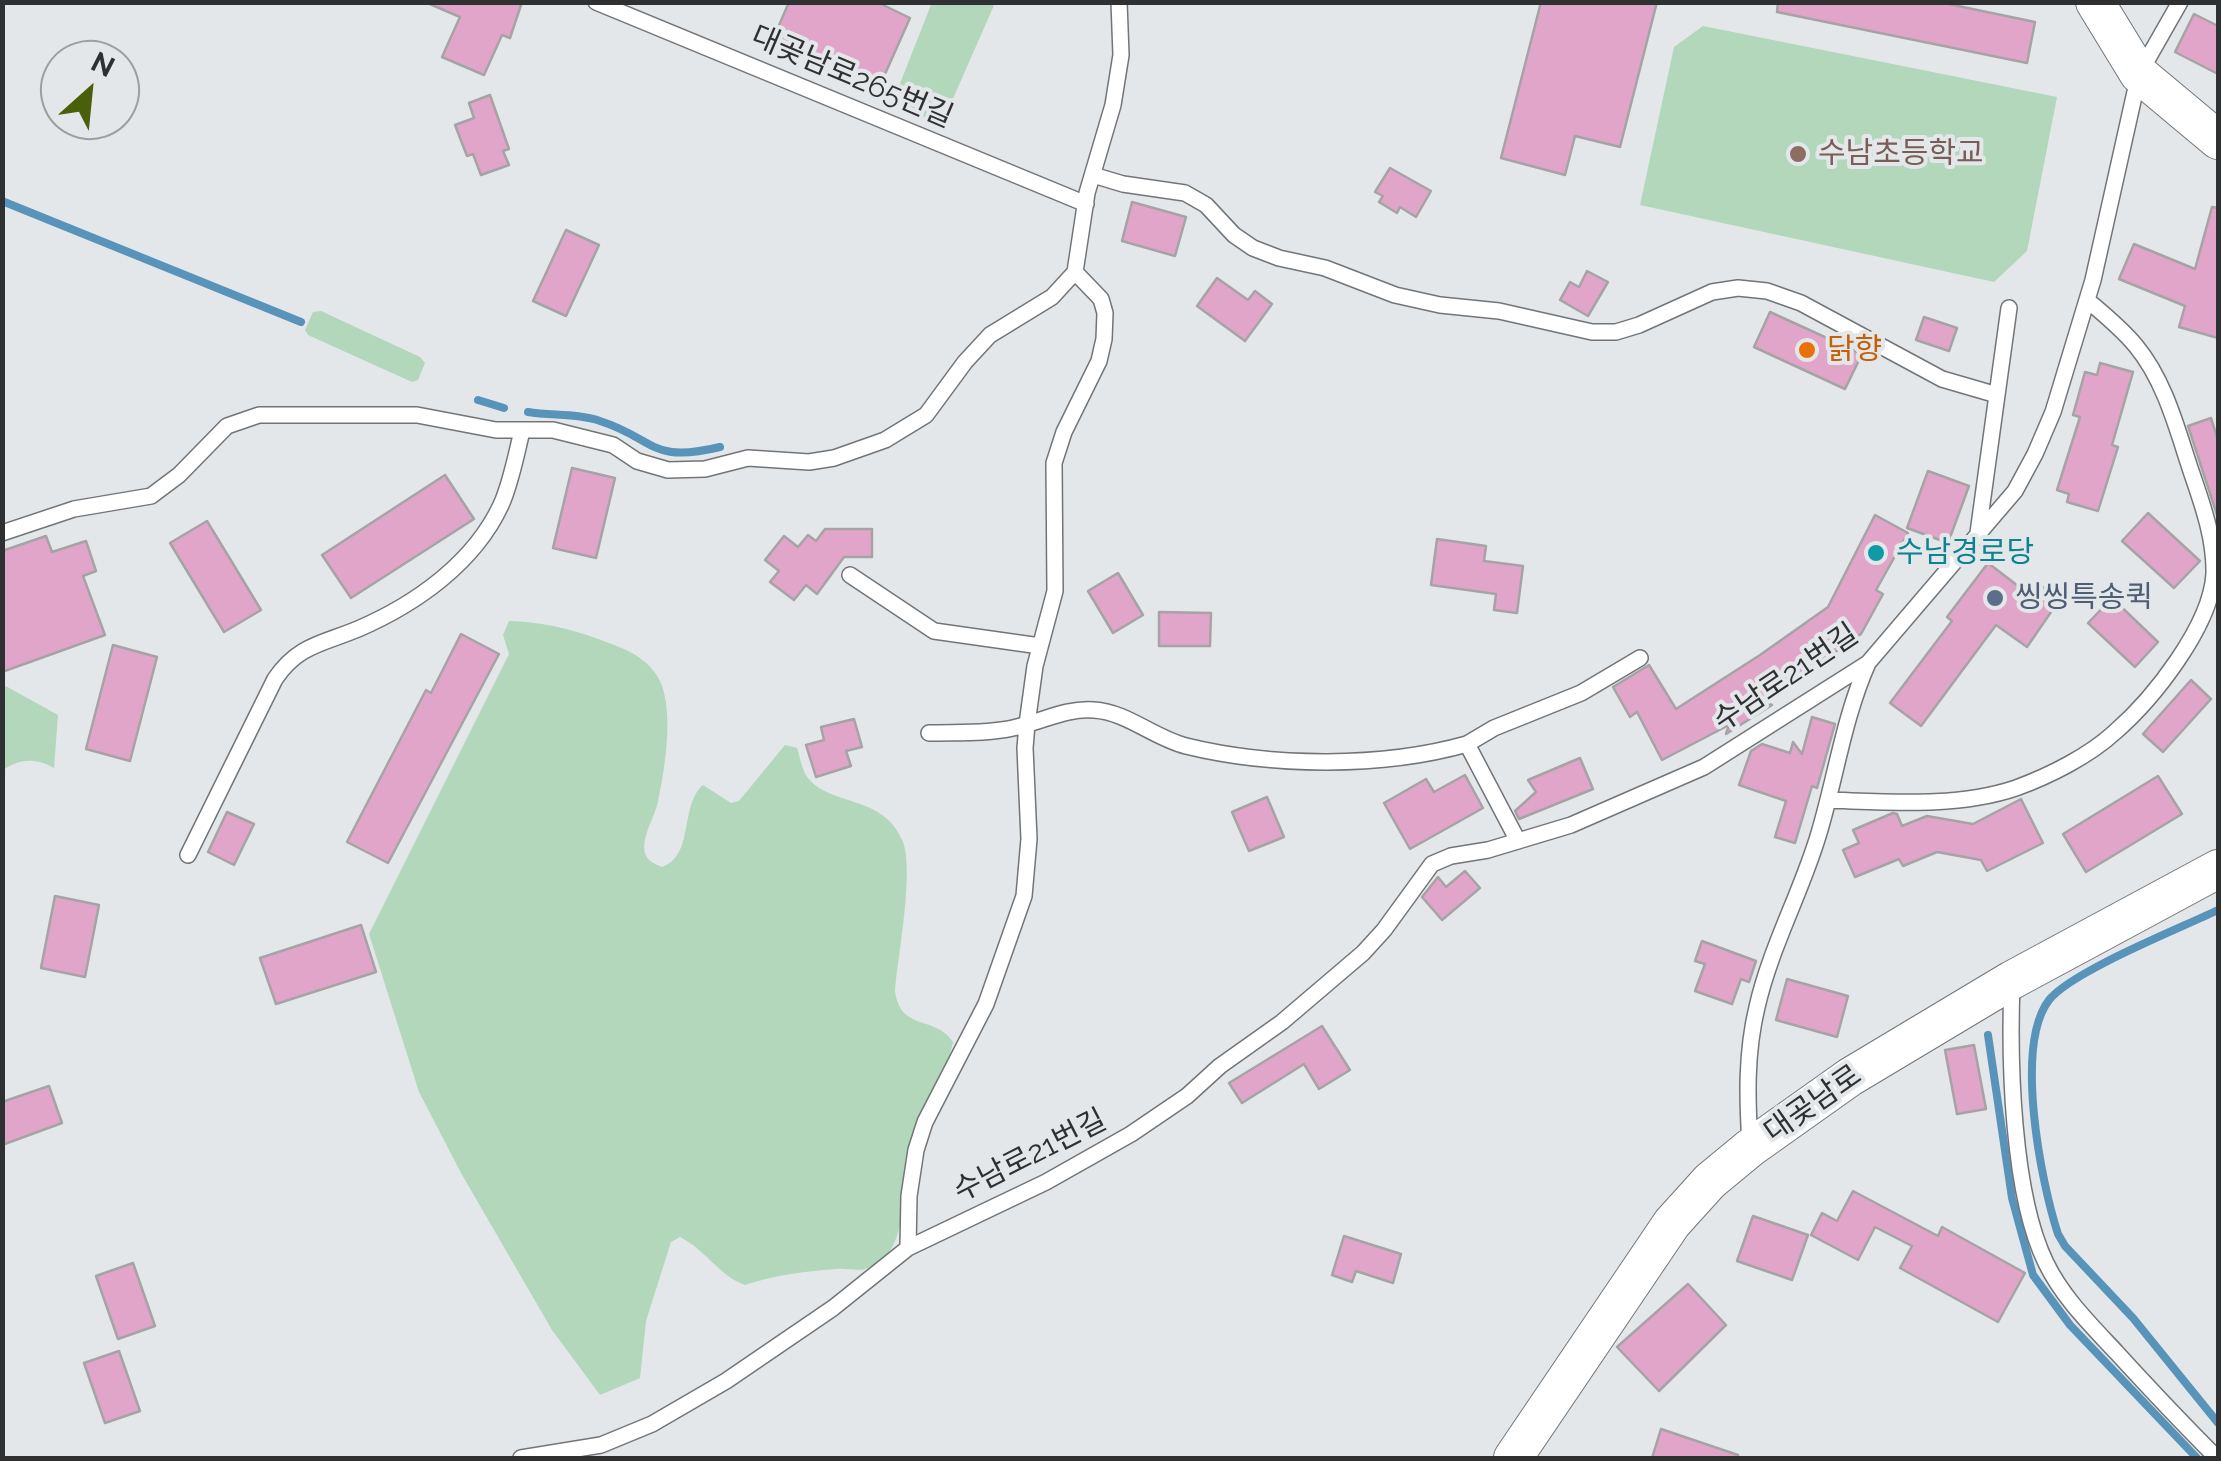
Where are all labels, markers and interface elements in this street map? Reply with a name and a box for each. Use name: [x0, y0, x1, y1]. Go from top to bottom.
street label: 대곶남로265번길: [746, 18, 958, 136]
north arrow: [40, 40, 140, 140]
text: N: [86, 45, 120, 84]
place label: 수남초등학교: [1818, 136, 1984, 172]
marker: 수남초등학교: [1787, 143, 1809, 165]
place label: 닭향: [1827, 332, 1882, 368]
marker: 닭향: [1796, 339, 1818, 361]
place label: 수남경로당: [1896, 535, 2034, 571]
marker: 수남경로당: [1865, 542, 1887, 564]
place label: 씽씽특송퀵: [2015, 580, 2153, 616]
marker: 씽씽특송퀵: [1984, 587, 2006, 609]
street label: 수남로21번길: [1707, 617, 1865, 739]
street label: 대곶남로: [1757, 1058, 1869, 1150]
street label: 수남로21번길: [948, 1102, 1112, 1210]

